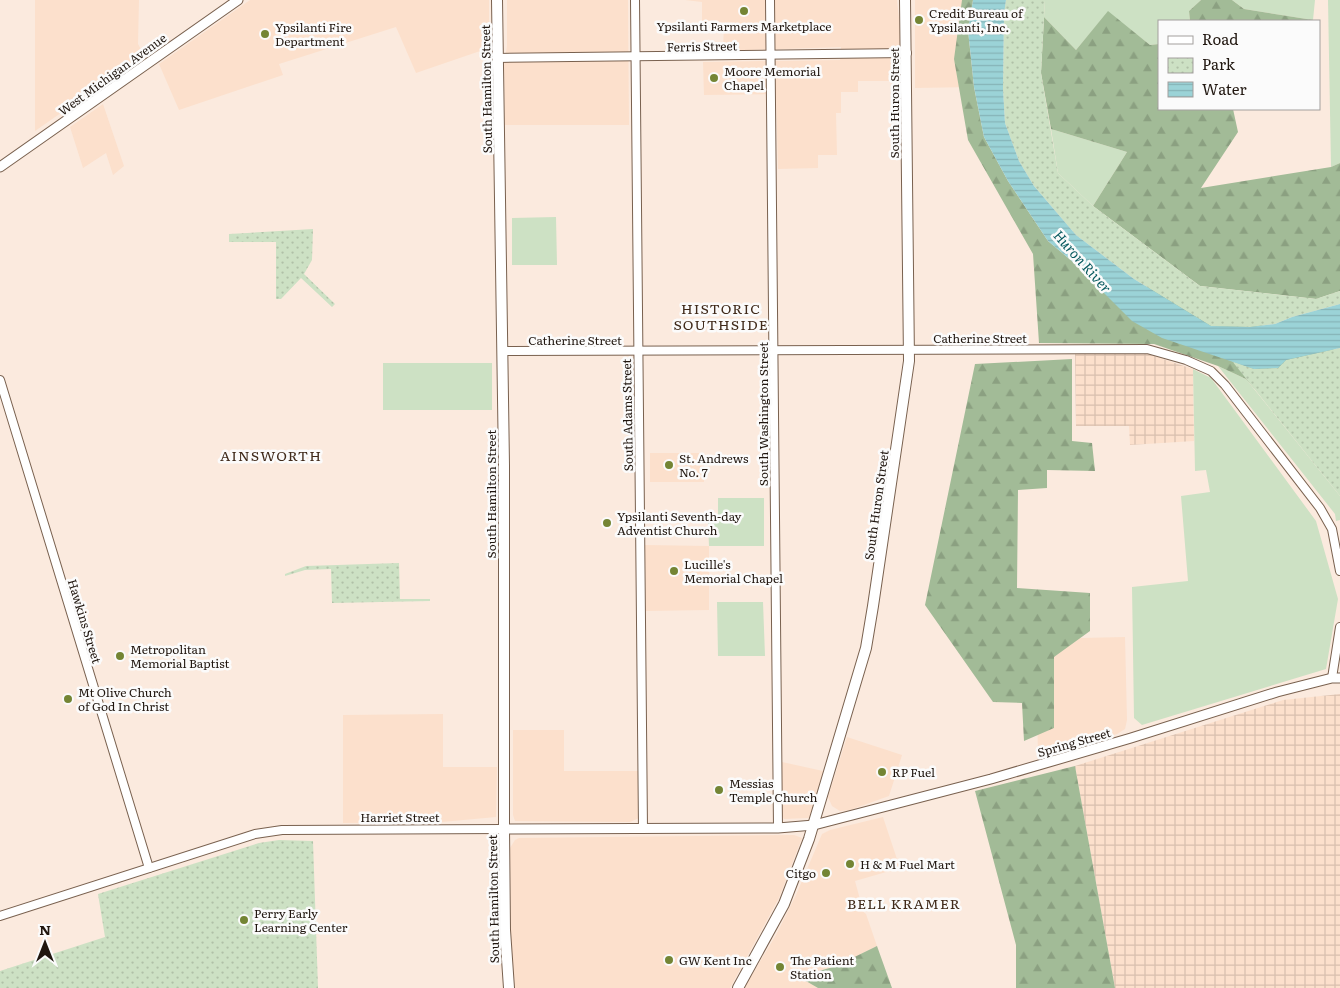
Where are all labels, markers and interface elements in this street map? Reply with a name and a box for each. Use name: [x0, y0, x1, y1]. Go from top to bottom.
place label: Credit Bureau of Ypsilanti, Inc.: [929, 4, 1024, 36]
marker: Ypsilanti Farmers Marketplace: [738, 5, 750, 17]
marker: Credit Bureau of Ypsilanti, Inc.: [913, 14, 925, 26]
place label: Ypsilanti Farmers Marketplace: [657, 17, 831, 35]
place label: Ypsilanti Fire Department: [275, 18, 352, 50]
legend: [1158, 20, 1320, 110]
street label: South Hamilton Street: [476, 24, 496, 154]
text: Road: [1202, 27, 1238, 50]
marker: Ypsilanti Fire Department: [259, 28, 271, 40]
street label: West Michigan Avenue: [54, 29, 170, 119]
street label: Ferris Street: [667, 36, 738, 56]
street label: South Huron Street: [885, 47, 903, 159]
text: Park: [1202, 52, 1236, 75]
place label: Moore Memorial Chapel: [724, 62, 820, 94]
marker: Moore Memorial Chapel: [708, 72, 720, 84]
text: Water: [1202, 77, 1247, 100]
water label: Huron River: [1049, 225, 1117, 297]
district label: HISTORIC SOUTHSIDE: [673, 298, 769, 334]
street label: Catherine Street: [933, 329, 1027, 347]
street label: Catherine Street: [528, 331, 622, 349]
street label: South Washington Street: [754, 342, 772, 486]
street label: South Adams Street: [617, 358, 637, 472]
street label: South Hamilton Street: [482, 429, 500, 558]
district label: AINSWORTH: [220, 445, 322, 465]
place label: St. Andrews No. 7: [679, 449, 749, 481]
street label: South Huron Street: [859, 449, 893, 561]
marker: St. Andrews No. 7: [663, 459, 675, 471]
place label: Ypsilanti Seventh-day Adventist Church: [617, 507, 742, 539]
marker: Ypsilanti Seventh-day Adventist Church: [601, 517, 613, 529]
place label: Lucille's Memorial Chapel: [684, 555, 783, 587]
marker: Lucille's Memorial Chapel: [668, 565, 680, 577]
street label: Hawkins Street: [64, 577, 106, 666]
place label: Metropolitan Memorial Baptist: [130, 640, 230, 672]
marker: Metropolitan Memorial Baptist: [114, 650, 126, 662]
place label: Mt Olive Church of God In Christ: [78, 683, 172, 715]
marker: Mt Olive Church of God In Christ: [62, 693, 74, 705]
street label: Spring Street: [1035, 723, 1113, 761]
place label: RP Fuel: [892, 763, 935, 781]
marker: RP Fuel: [876, 766, 888, 778]
place label: Messias Temple Church: [729, 774, 817, 806]
marker: Messias Temple Church: [713, 784, 725, 796]
street label: Harriet Street: [360, 808, 440, 826]
street label: South Hamilton Street: [483, 834, 503, 964]
place label: H & M Fuel Mart: [860, 855, 955, 873]
marker: H & M Fuel Mart: [844, 858, 856, 870]
place label: Citgo: [786, 864, 816, 882]
marker: Citgo: [820, 867, 832, 879]
district label: BELL KRAMER: [847, 893, 961, 913]
place label: Perry Early Learning Center: [254, 904, 348, 936]
marker: Perry Early Learning Center: [238, 914, 250, 926]
north arrow: [20, 918, 70, 968]
text: N: [39, 919, 51, 939]
place label: GW Kent Inc: [679, 951, 752, 969]
place label: The Patient Station: [790, 951, 854, 983]
marker: GW Kent Inc: [663, 954, 675, 966]
marker: The Patient Station: [774, 961, 786, 973]

